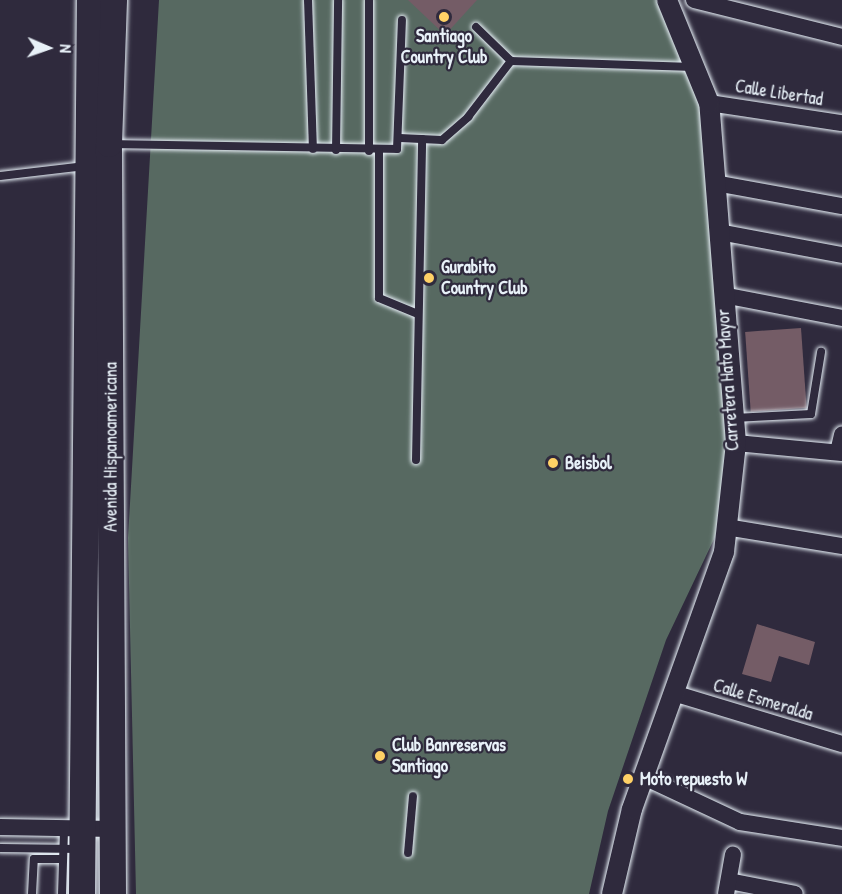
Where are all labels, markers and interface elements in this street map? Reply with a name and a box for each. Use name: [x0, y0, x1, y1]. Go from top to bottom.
marker: Santiago Country Club: [437, 10, 451, 24]
north arrow: [18, 18, 78, 78]
place label: Santiago Country Club: [401, 26, 487, 68]
text: N: [55, 44, 77, 53]
street label: Calle Libertad: [734, 75, 824, 111]
place label: Gurabito Country Club: [441, 257, 528, 300]
marker: Gurabito Country Club: [422, 271, 436, 285]
street label: Carretera Hato Mayor: [712, 308, 744, 452]
street label: Avenida Hispanoamericana: [100, 362, 122, 532]
place label: Beisbol: [565, 452, 612, 474]
marker: Beisbol: [546, 456, 560, 470]
street label: Calle Esmeralda: [711, 675, 815, 725]
place label: Club Banreservas Santiago: [392, 735, 506, 777]
marker: Club Banreservas Santiago: [373, 749, 387, 763]
place label: Moto repuesto W: [640, 768, 747, 790]
marker: Moto repuesto W: [621, 772, 635, 786]

